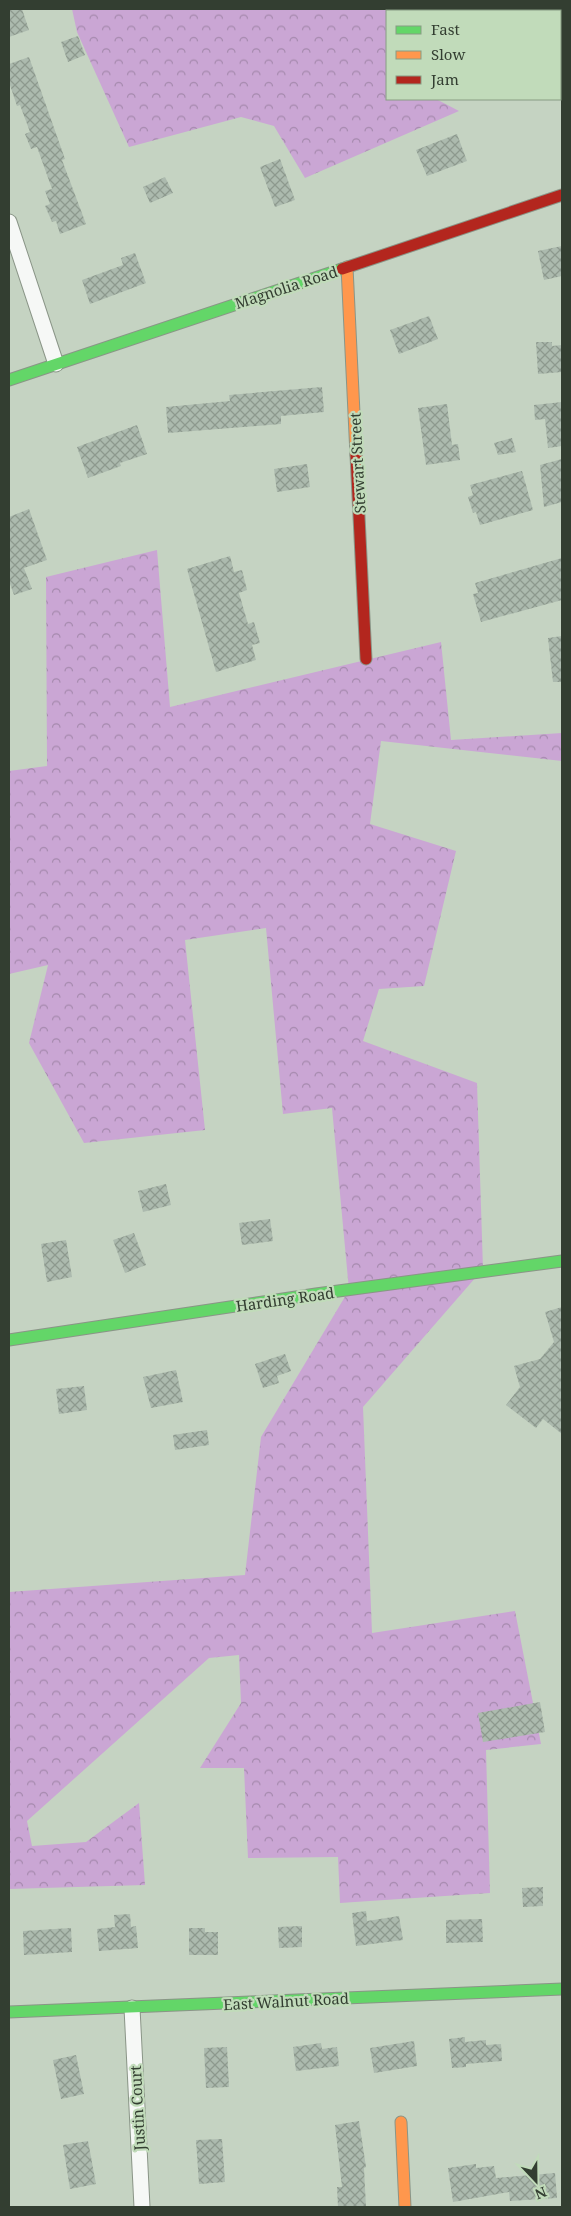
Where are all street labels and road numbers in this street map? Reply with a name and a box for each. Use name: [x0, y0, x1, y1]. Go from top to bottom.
street label: Magnolia Road: [232, 261, 340, 313]
street label: Stewart Street: [344, 412, 370, 514]
street label: Harding Road: [234, 1282, 336, 1316]
street label: East Walnut Road: [223, 1988, 349, 2014]
street label: Justin Court: [125, 2065, 149, 2152]

